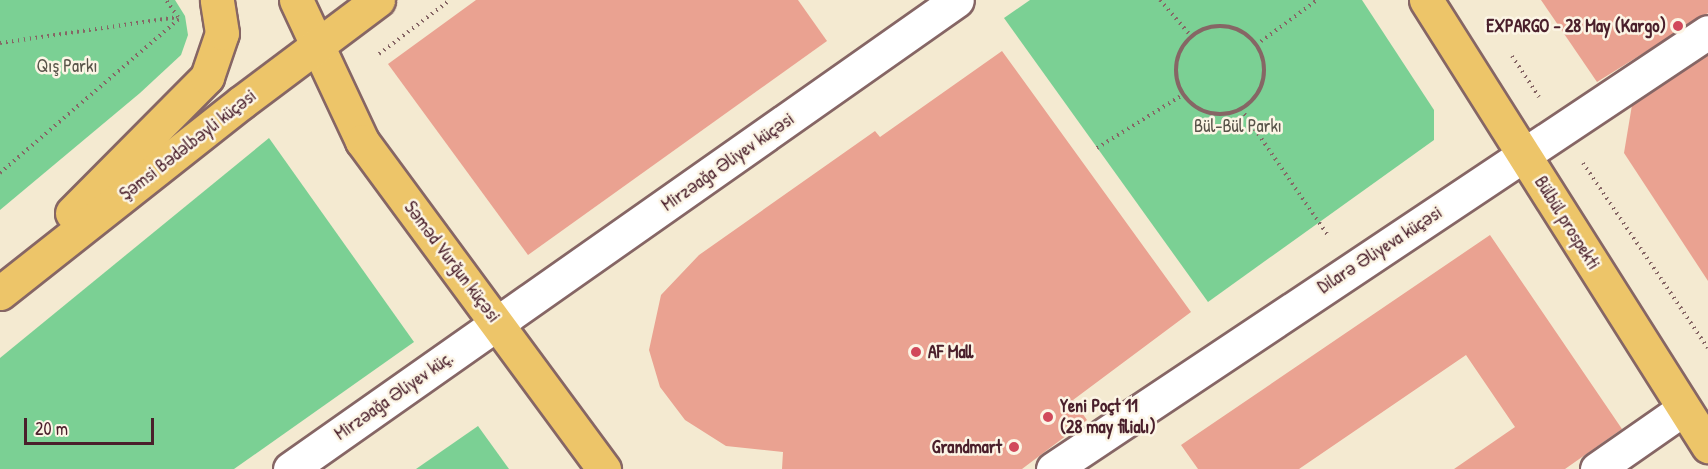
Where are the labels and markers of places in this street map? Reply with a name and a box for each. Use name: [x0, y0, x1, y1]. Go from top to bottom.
place label: EXPARGO - 28 May (Kargo): [1486, 15, 1666, 37]
marker: EXPARGO - 28 May (Kargo): [1671, 19, 1685, 33]
place label: AF Mall: [928, 341, 973, 363]
marker: AF Mall: [909, 345, 923, 359]
place label: Yeni Poçt 11 (28 may filialı): [1060, 396, 1156, 438]
marker: Yeni Poçt 11 (28 may filialı): [1041, 410, 1055, 424]
place label: Grandmart: [932, 436, 1002, 458]
marker: Grandmart: [1007, 440, 1021, 454]

